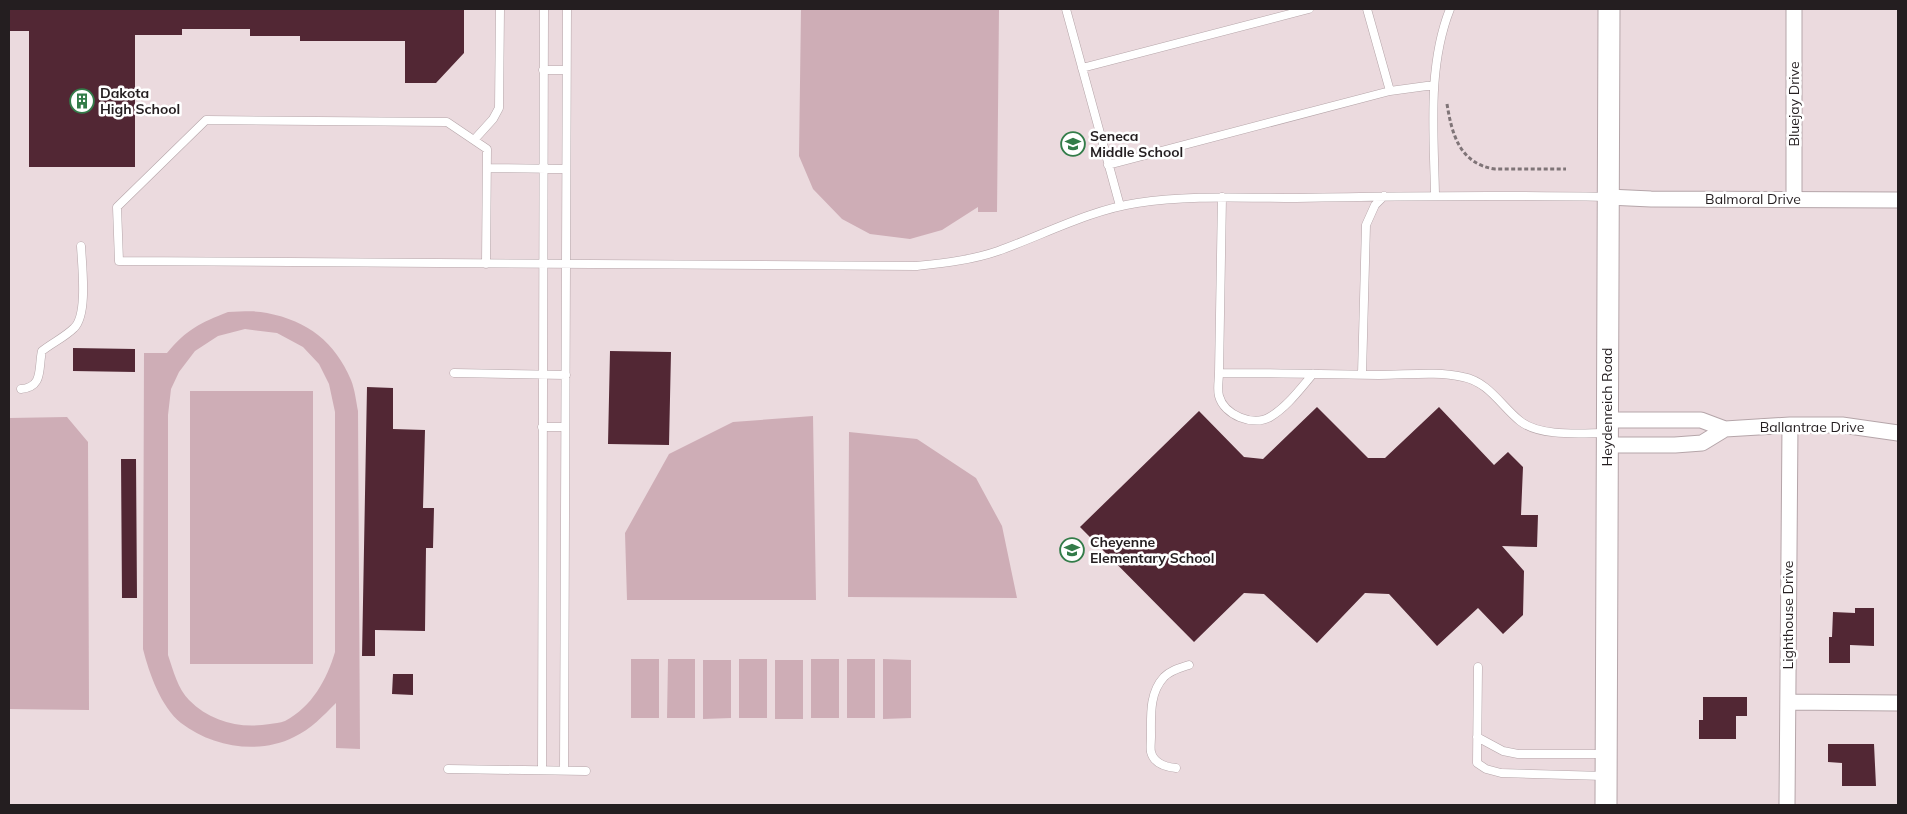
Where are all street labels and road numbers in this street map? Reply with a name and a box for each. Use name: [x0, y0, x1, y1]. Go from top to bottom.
street label: Bluejay Drive: [1785, 61, 1803, 147]
street label: Balmoral Drive: [1705, 190, 1801, 208]
street label: Heydenreich Road: [1598, 348, 1616, 466]
street label: Ballantrae Drive: [1760, 418, 1864, 436]
street label: Lighthouse Drive: [1779, 561, 1797, 669]

